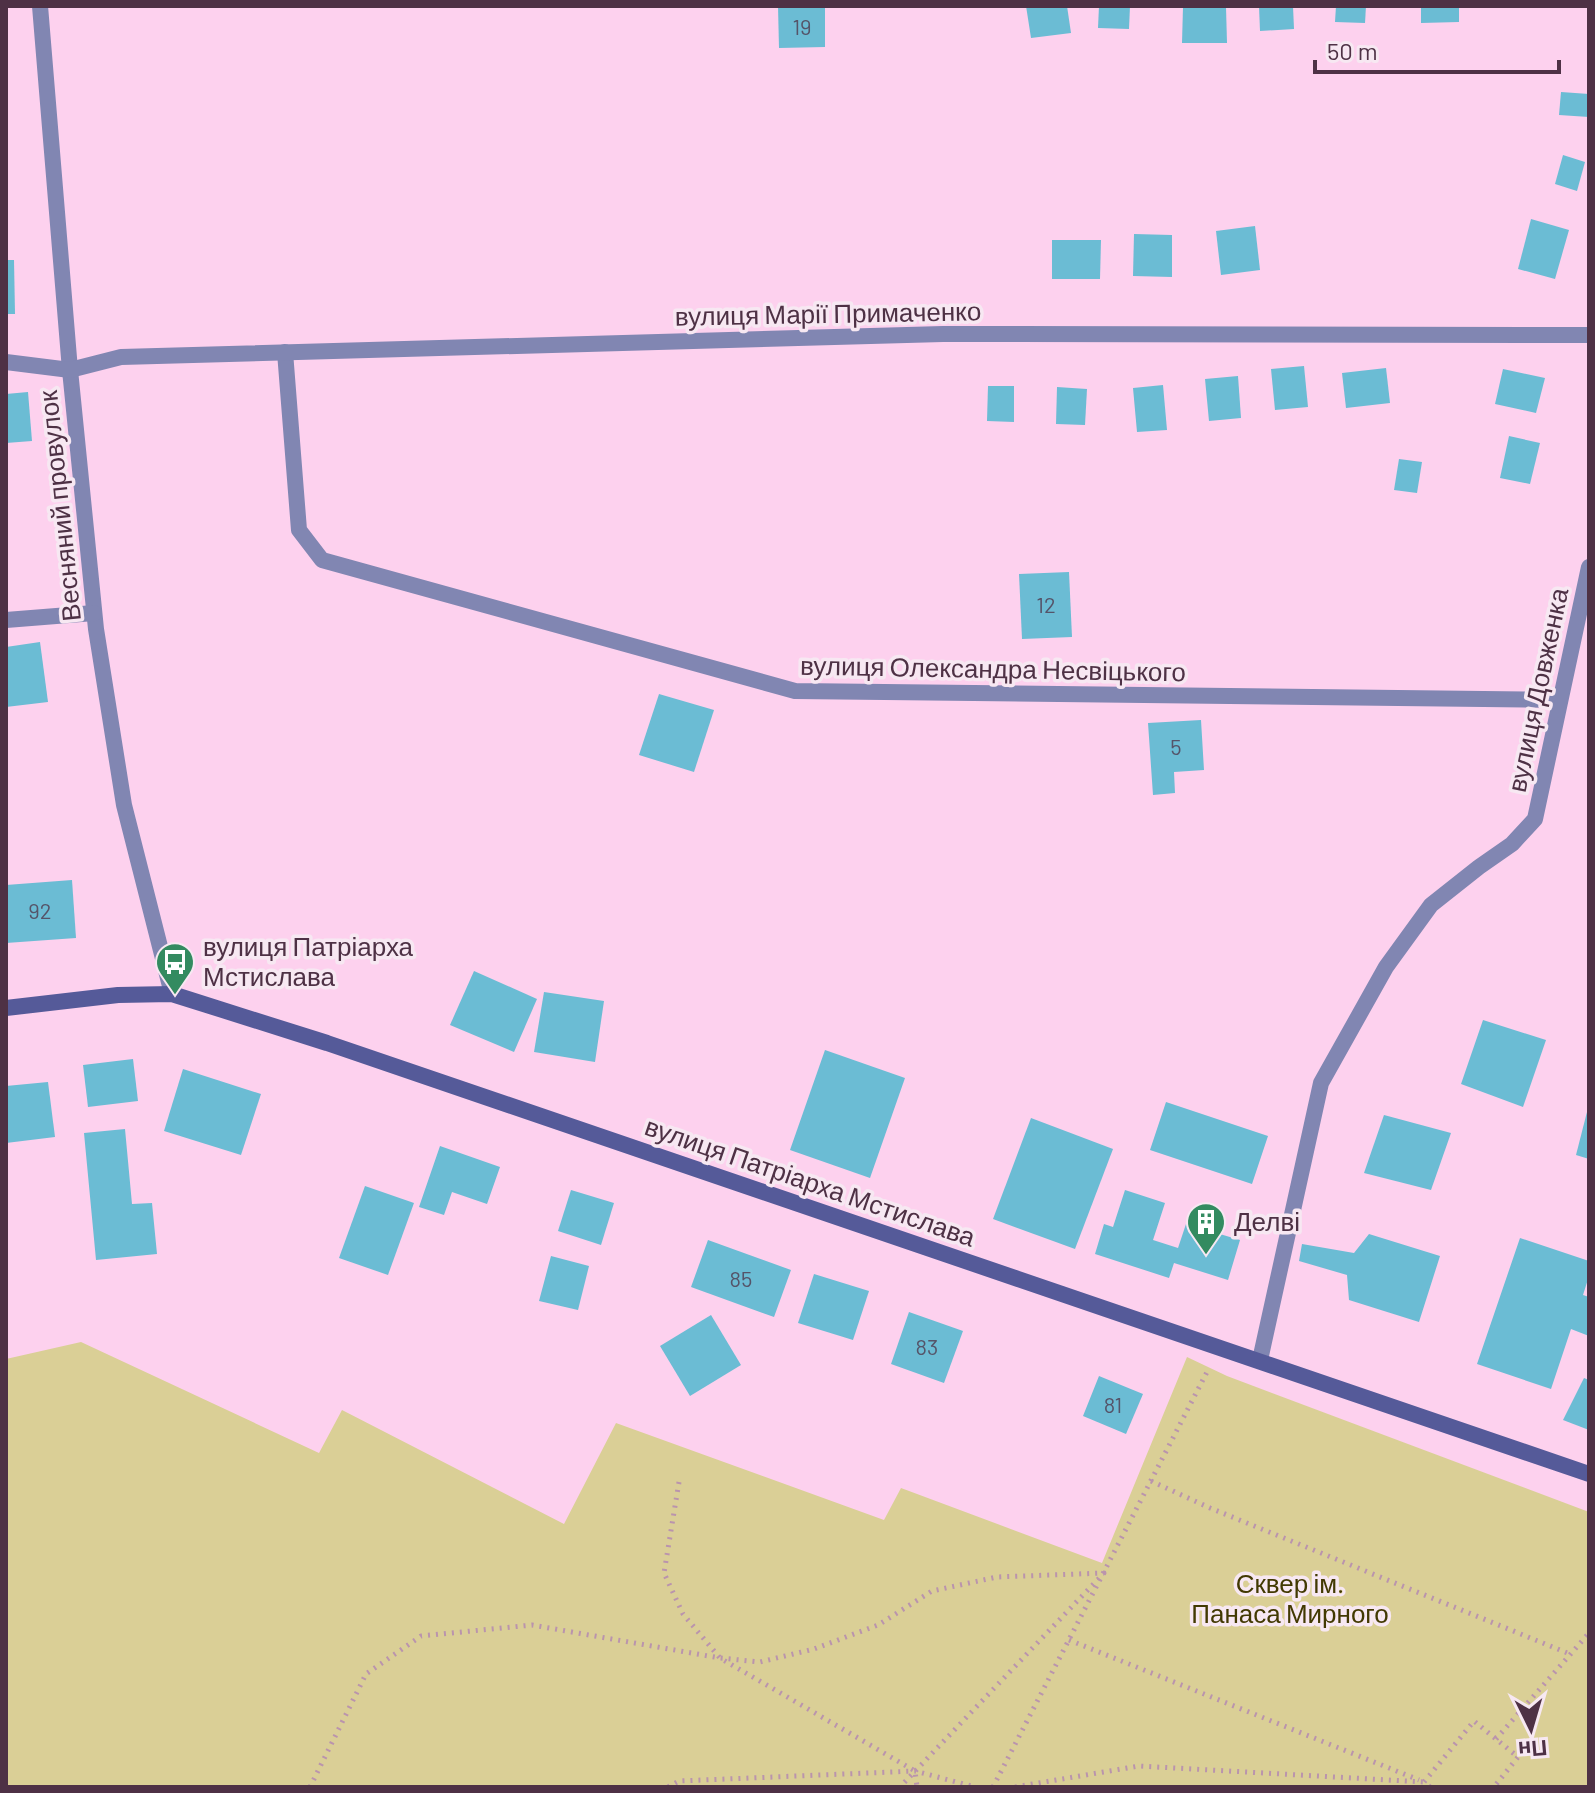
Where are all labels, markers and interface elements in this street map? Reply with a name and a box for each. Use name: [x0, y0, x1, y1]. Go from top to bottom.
house number: 19: [792, 13, 812, 39]
scale bar: [1315, 24, 1559, 74]
text: 50 m: [1327, 36, 1378, 65]
street label: вулиця Марії Примаченко: [674, 294, 981, 331]
street label: Весняний провулок: [31, 389, 86, 623]
street label: вулиця Довженка: [1500, 584, 1573, 795]
house number: 12: [1036, 591, 1056, 617]
street label: вулиця Олександра Несвіцького: [800, 649, 1186, 686]
house number: 5: [1170, 733, 1182, 759]
house number: 92: [28, 897, 52, 923]
place label: вулиця Патріарха Мстислава: [203, 930, 414, 991]
bus stop icon: вулиця Патріарха Мстислава: [154, 941, 196, 996]
street label: вулиця Патріарха Мстислава: [641, 1109, 980, 1252]
building icon: Делві: [1185, 1201, 1227, 1256]
place label: Делві: [1234, 1205, 1300, 1236]
house number: 85: [730, 1265, 752, 1291]
house number: 83: [916, 1333, 938, 1359]
house number: 81: [1104, 1391, 1122, 1417]
park label: Сквер ім. Панаса Мирного: [1191, 1567, 1389, 1628]
north arrow: [1491, 1689, 1571, 1769]
text: Пн: [1517, 1736, 1548, 1764]

